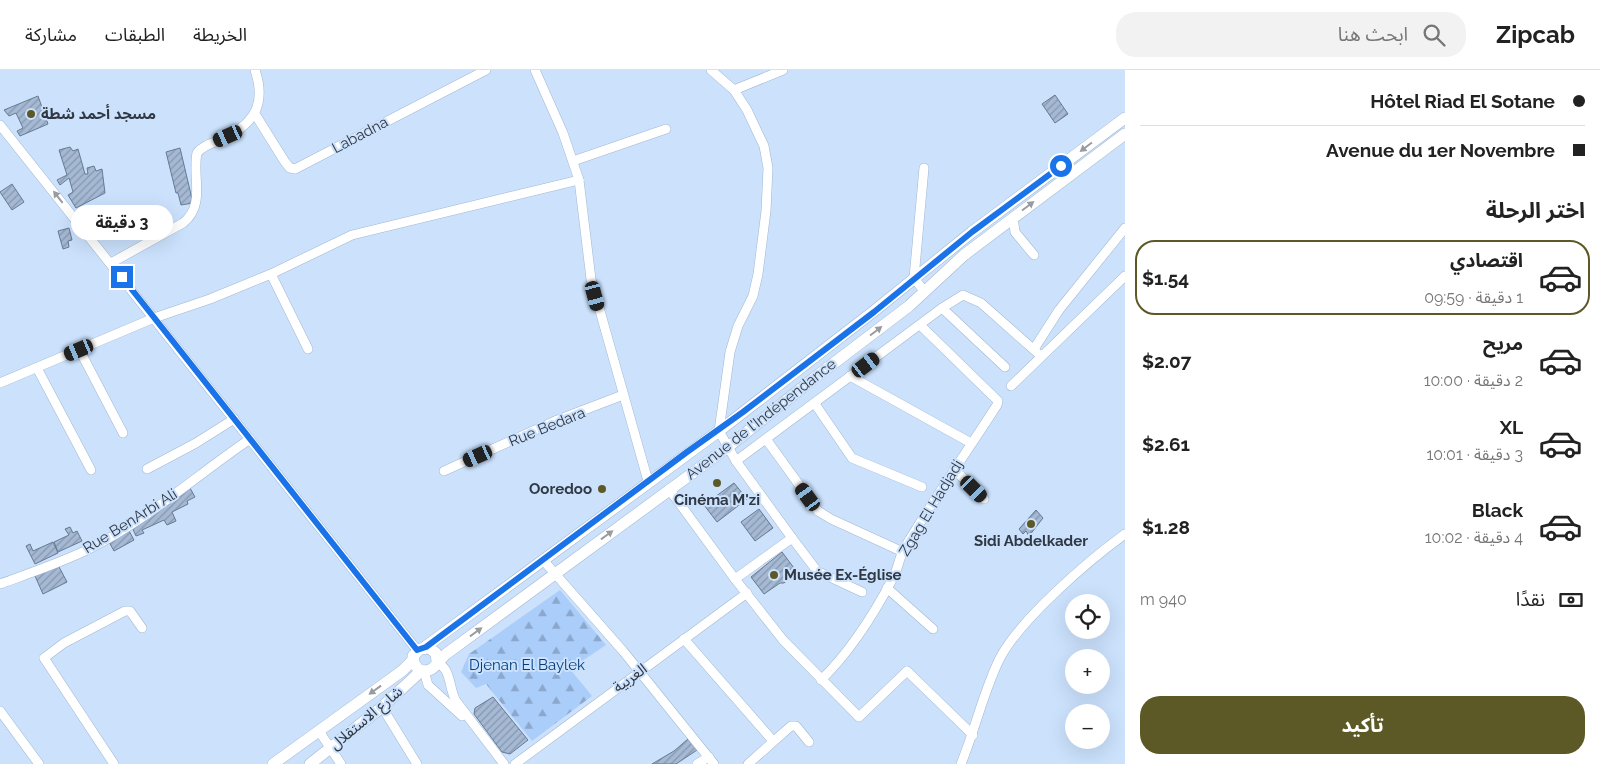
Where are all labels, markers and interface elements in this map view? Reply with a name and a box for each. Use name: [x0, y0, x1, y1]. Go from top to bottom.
search box: [1116, 12, 1466, 57]
text: Zipcab: [1496, 20, 1575, 49]
icon: search: [1420, 21, 1448, 49]
text: ابحث هنا: [1338, 23, 1408, 45]
text: مشاركة: [25, 24, 77, 45]
text: الطبقات: [105, 24, 165, 45]
text: الخريطة: [193, 24, 247, 45]
text: Hôtel Riad El Sotane: [1370, 90, 1555, 112]
place label: مسجد أحمد شطة: [41, 104, 156, 123]
marker: مسجد أحمد شطة: [25, 108, 37, 120]
street label: Labadna: [329, 113, 391, 157]
car: [211, 123, 244, 149]
text: Avenue du 1er Novembre: [1326, 139, 1555, 161]
one-way arrow: [1079, 142, 1093, 152]
route start: [1050, 155, 1072, 177]
one-way arrow: [53, 190, 63, 203]
text: اختر الرحلة: [1486, 197, 1585, 223]
one-way arrow: [1021, 200, 1034, 211]
callout: 3 دقيقة: [71, 204, 173, 240]
text: 3 دقيقة: [95, 213, 149, 232]
text: اقتصادي: [1450, 249, 1523, 271]
icon: car: [1538, 255, 1583, 300]
route end: [111, 266, 133, 288]
text: $1.54: [1142, 267, 1189, 289]
car: [583, 280, 606, 312]
text: 1 دقيقة · 09:59: [1424, 288, 1523, 307]
one-way arrow: [869, 326, 882, 337]
text: مريح: [1483, 332, 1523, 354]
car: [62, 337, 95, 363]
icon: car: [1538, 338, 1583, 383]
car: [849, 350, 882, 380]
text: $2.07: [1142, 350, 1191, 372]
street label: Avenue de l'Indépendance: [682, 355, 840, 483]
text: 2 دقيقة · 10:00: [1424, 371, 1523, 390]
street label: Rue Bedara: [506, 403, 588, 451]
text: XL: [1500, 416, 1523, 438]
icon: car: [1538, 421, 1583, 466]
text: $2.61: [1142, 433, 1190, 455]
car: [461, 443, 494, 469]
text: 3 دقيقة · 10:01: [1426, 445, 1523, 464]
street label: Zgag El Hadjadj: [895, 457, 967, 559]
car: [958, 473, 989, 505]
marker: Cinéma M'zi: [711, 477, 723, 489]
place label: Ooredoo: [529, 480, 592, 498]
car: [793, 480, 822, 514]
marker: Ooredoo: [596, 483, 608, 495]
street label: Rue BenArbi Ali: [80, 485, 180, 557]
place label: Cinéma M'zi: [674, 491, 760, 509]
text: Black: [1472, 499, 1523, 521]
icon: car: [1538, 504, 1583, 549]
text: $1.28: [1142, 516, 1190, 538]
marker: Sidi Abdelkader: [1025, 518, 1037, 530]
text: 4 دقيقة · 10:02: [1425, 528, 1523, 547]
one-way arrow: [600, 530, 614, 540]
place label: Sidi Abdelkader: [974, 532, 1088, 550]
place label: Musée Ex-Église: [784, 566, 902, 584]
marker: Musée Ex-Église: [768, 569, 780, 581]
icon: cash: [1557, 586, 1585, 614]
text: نقدًا: [1516, 588, 1545, 610]
text: 940 m: [1140, 590, 1187, 609]
map controls: [1065, 594, 1110, 749]
button: locate: [1065, 594, 1110, 639]
one-way arrow: [469, 626, 482, 637]
button: +: [1065, 649, 1110, 694]
park label: Djenan El Baylek: [469, 656, 585, 674]
street label: الغربية: [609, 660, 651, 696]
street label: شارع الاستقلال: [326, 682, 408, 756]
one-way arrow: [368, 685, 382, 695]
button: تأكيد: [1140, 696, 1585, 754]
button: −: [1065, 704, 1110, 749]

